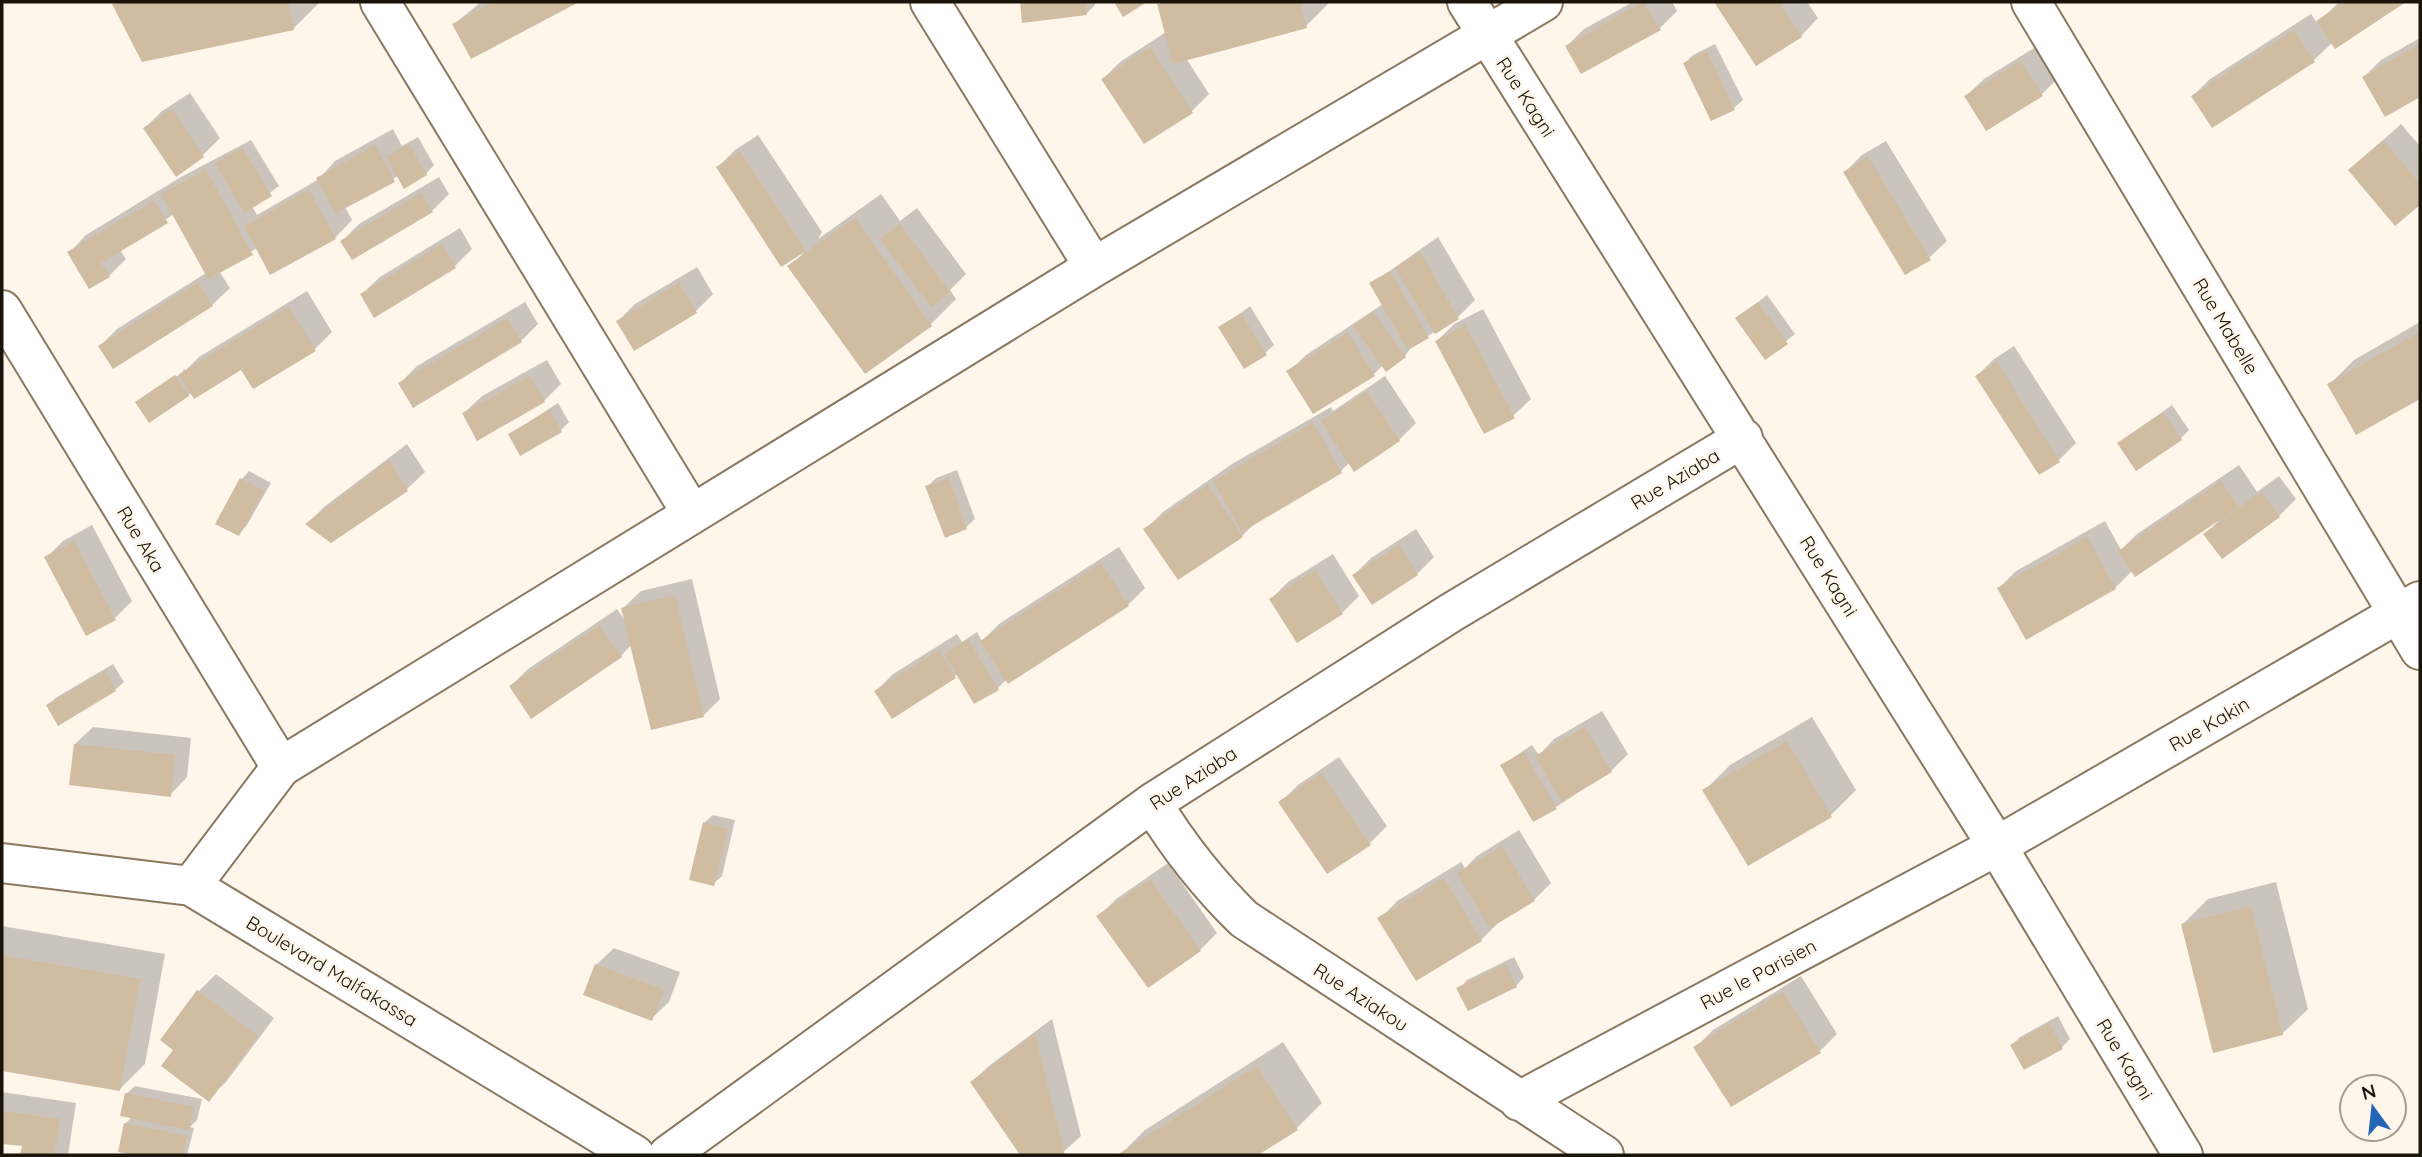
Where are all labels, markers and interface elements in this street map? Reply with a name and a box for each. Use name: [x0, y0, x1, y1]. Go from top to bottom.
street label: Rue Kagni: [1491, 53, 1561, 141]
street label: Rue Mabelle: [2188, 274, 2264, 378]
street label: Rue Aziaba: [1626, 443, 1724, 515]
street label: Rue Aka: [112, 501, 170, 577]
street label: Rue Kagni: [1795, 531, 1863, 621]
street label: Rue Kakin: [2165, 691, 2253, 757]
street label: Rue Aziaba: [1145, 741, 1241, 815]
street label: Boulevard Malfakassa: [242, 910, 422, 1032]
street label: Rue le Parisien: [1696, 933, 1820, 1015]
street label: Rue Aziakou: [1309, 957, 1413, 1037]
street label: Rue Kagni: [2091, 1014, 2159, 1104]
north arrow: [2338, 1073, 2408, 1143]
text: N: [2359, 1078, 2378, 1105]

